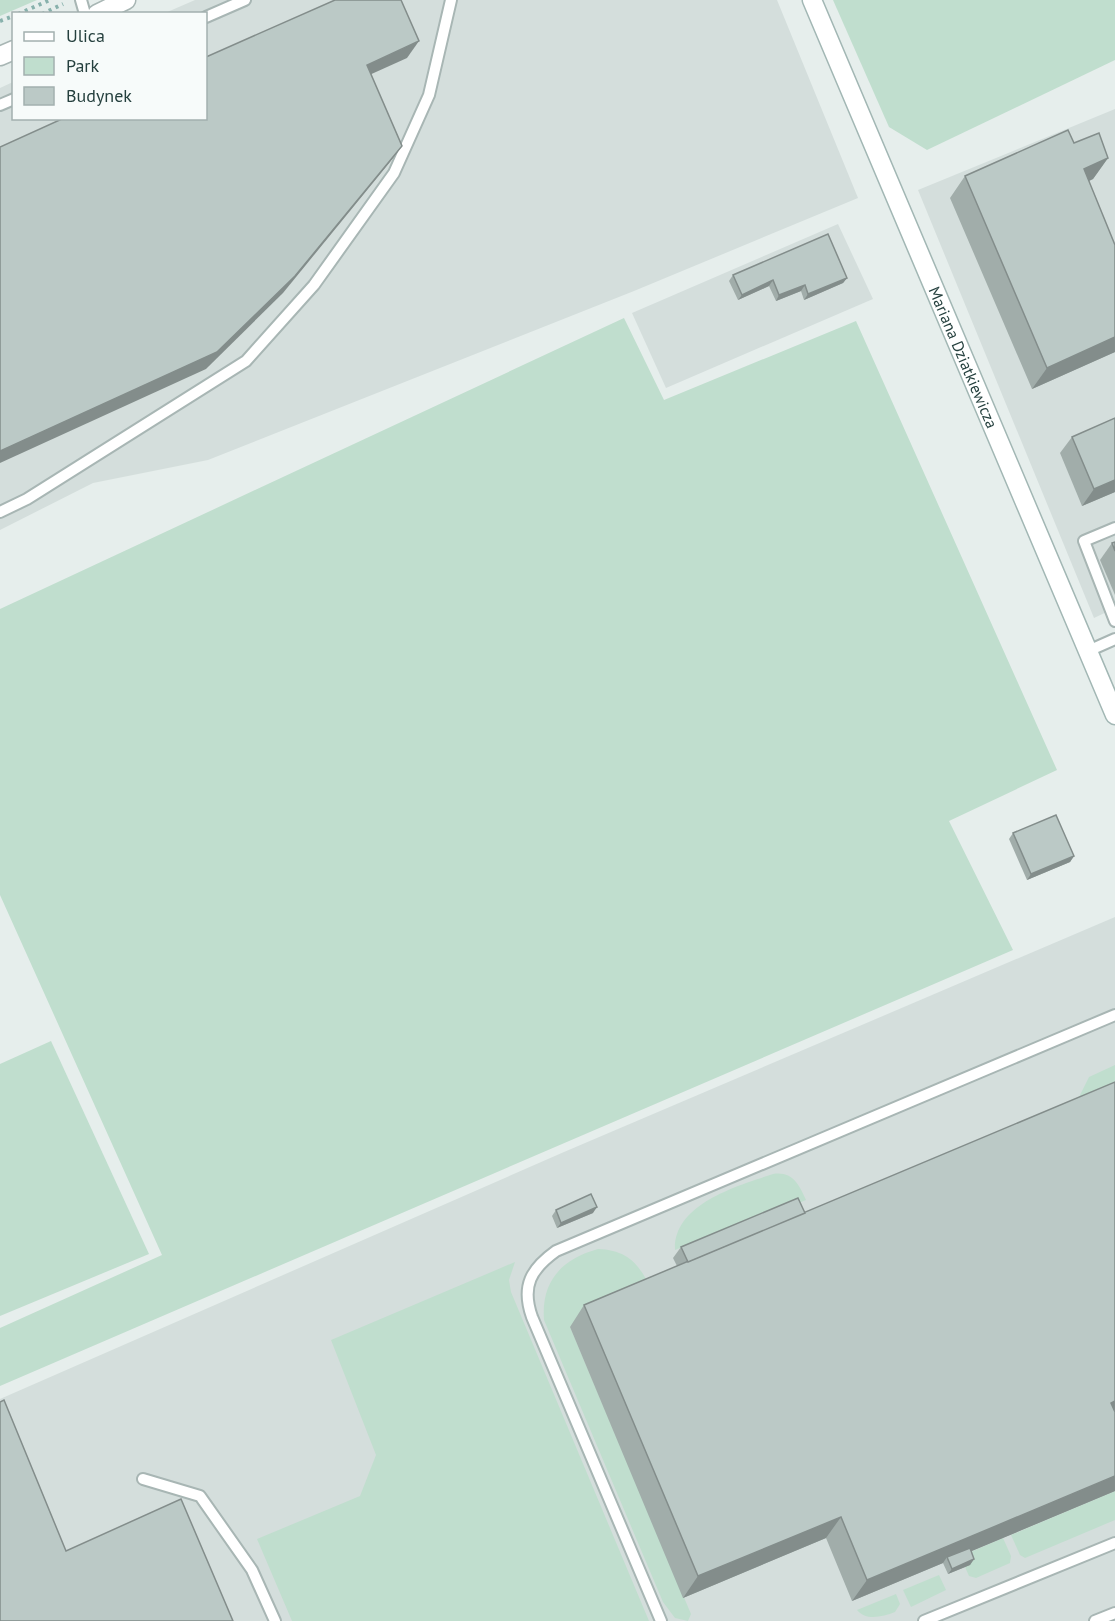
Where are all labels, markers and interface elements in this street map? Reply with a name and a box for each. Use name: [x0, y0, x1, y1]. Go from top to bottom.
legend: [12, 12, 207, 120]
text: Ulica: [66, 24, 105, 47]
text: Park: [66, 54, 99, 77]
text: Budynek: [66, 84, 132, 107]
street label: Mariana Dziatkiewicza: [924, 283, 1002, 431]

